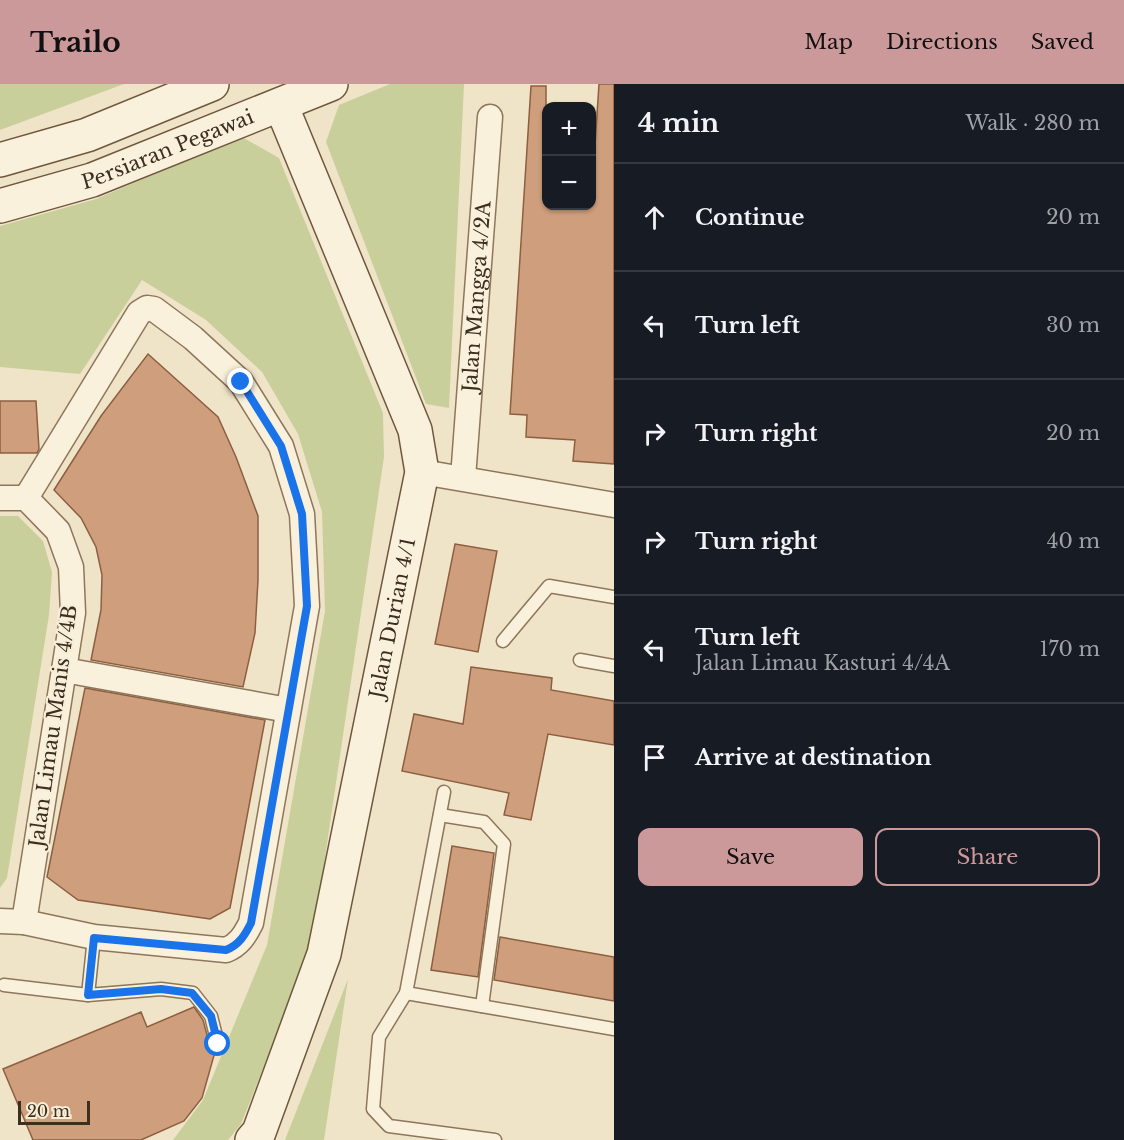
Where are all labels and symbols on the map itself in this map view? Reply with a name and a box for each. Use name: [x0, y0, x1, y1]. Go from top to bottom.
street label: Persiaran Pegawai: [79, 104, 257, 194]
street label: Jalan Mangga 4/2A: [457, 200, 496, 396]
route end: [227, 368, 253, 394]
street label: Jalan Durian 4/1: [364, 536, 420, 703]
street label: Jalan Limau Manis 4/4B: [24, 603, 82, 852]
route start: [204, 1030, 230, 1056]
scale bar: [18, 1098, 90, 1126]

